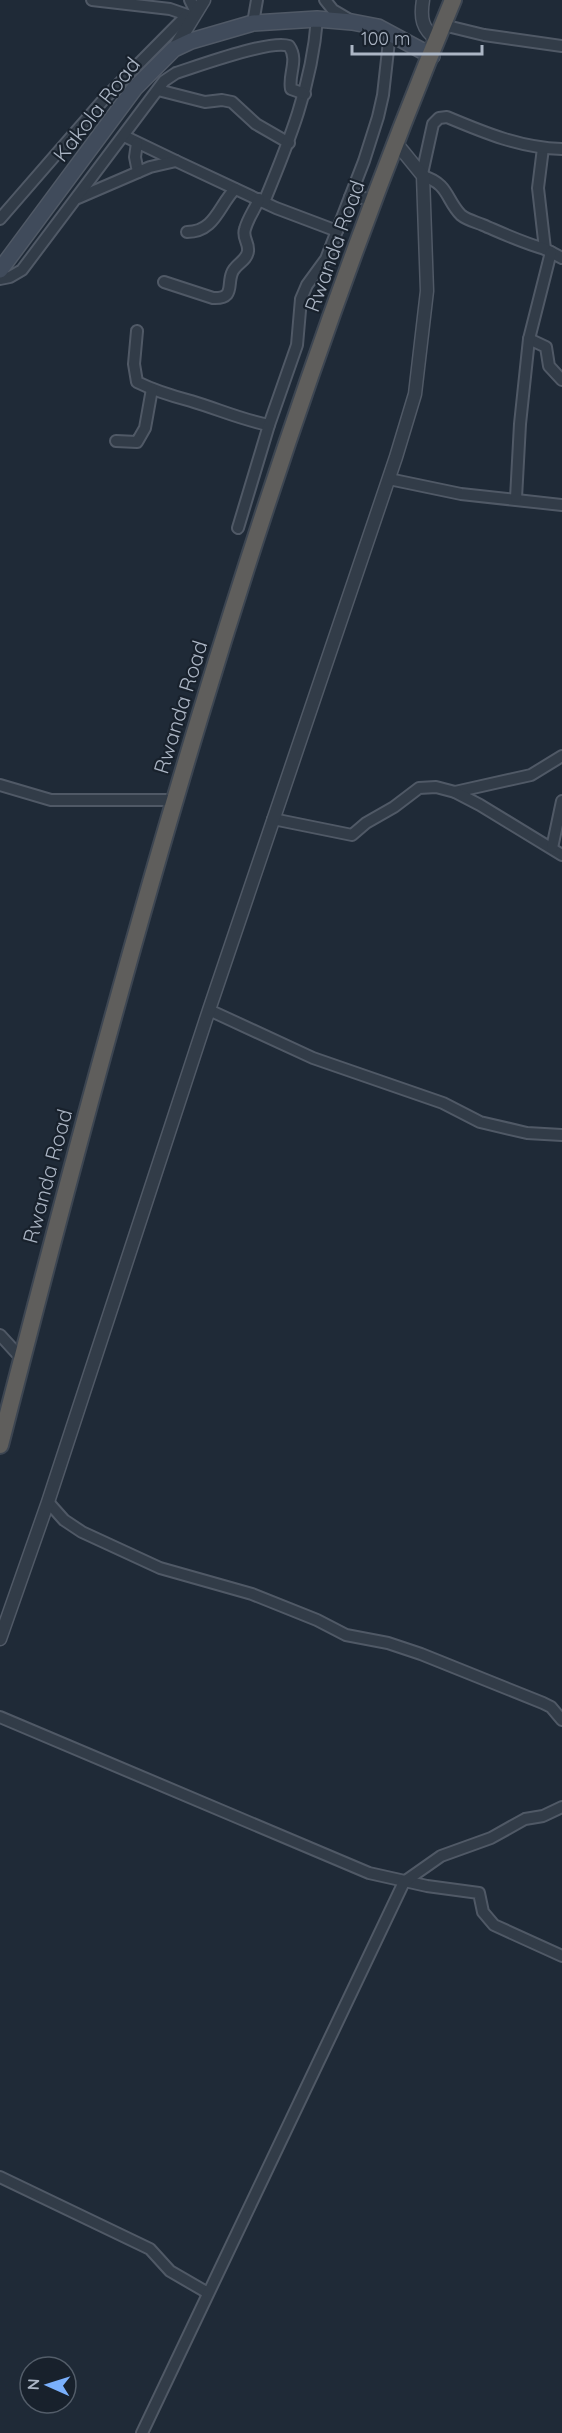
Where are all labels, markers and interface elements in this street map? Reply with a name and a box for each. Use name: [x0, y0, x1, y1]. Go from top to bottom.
scale bar: [352, 18, 482, 56]
text: 100 m: [361, 27, 410, 50]
street label: Kakola Road: [47, 51, 145, 167]
street label: Rwanda Road: [298, 177, 370, 315]
street label: Rwanda Road: [147, 637, 213, 777]
street label: Rwanda Road: [17, 1106, 77, 1246]
north arrow: [18, 2355, 78, 2415]
text: N: [23, 2378, 43, 2391]

